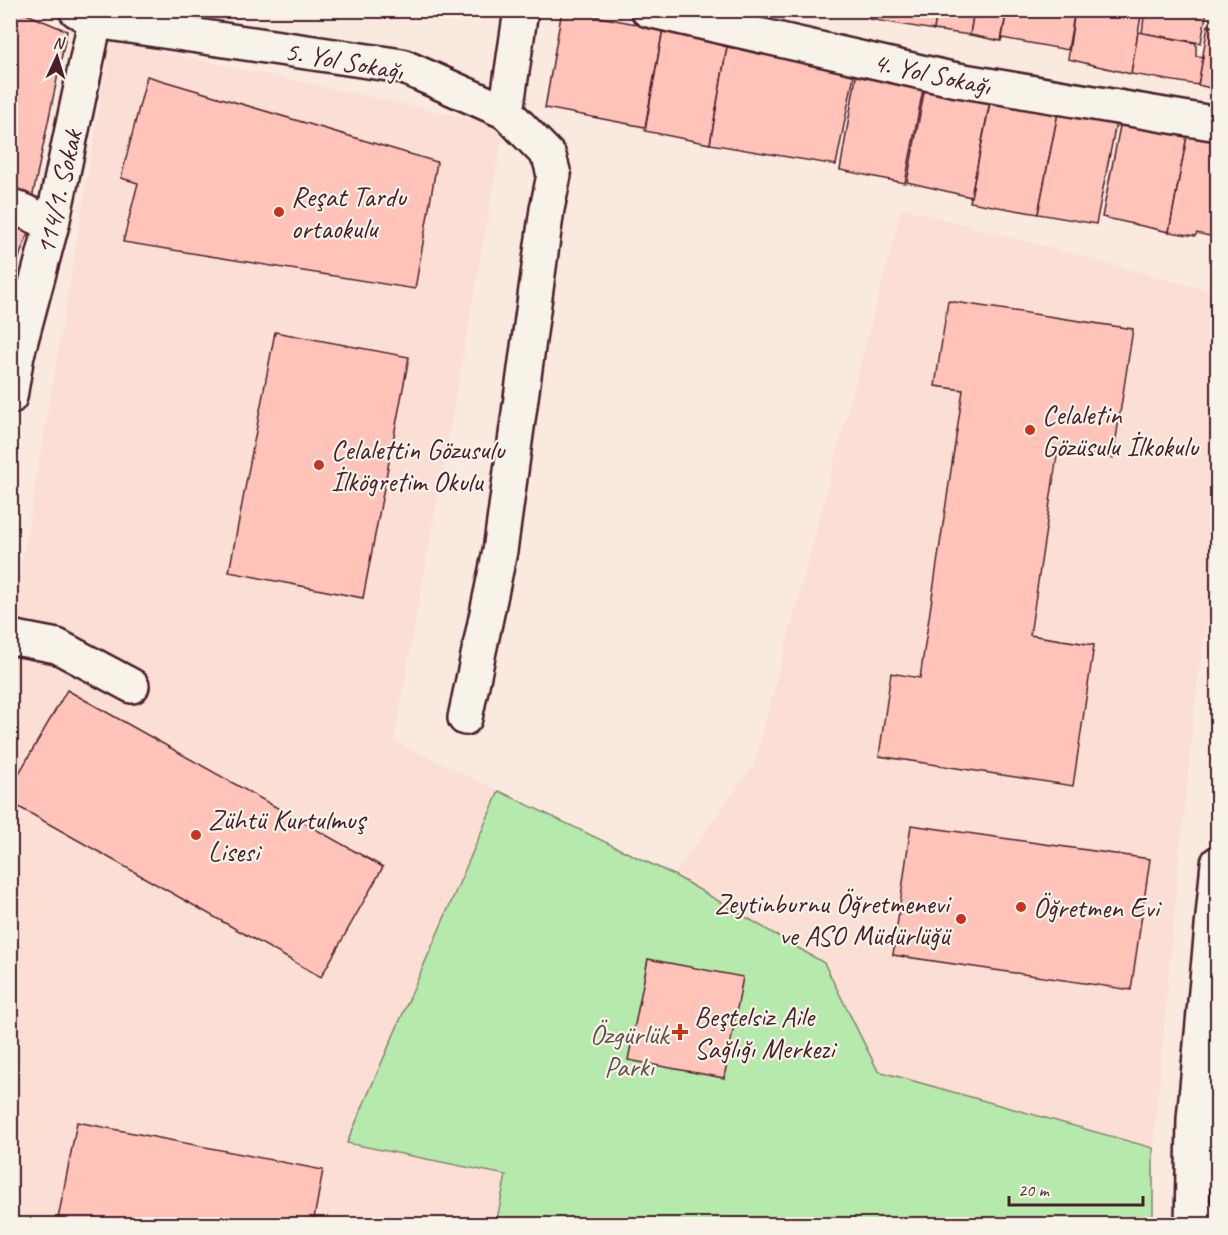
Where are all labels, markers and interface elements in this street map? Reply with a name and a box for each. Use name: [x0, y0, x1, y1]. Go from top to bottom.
north arrow: [27, 27, 87, 87]
text: N: [52, 33, 67, 54]
street label: 5. Yol Sokağı: [282, 33, 407, 88]
street label: 4. Yol Sokağı: [870, 44, 996, 103]
street label: 114/1. Sokak: [27, 125, 90, 258]
place label: Reşat Tardu ortaokulu: [291, 179, 408, 246]
marker: Reşat Tardu ortaokulu: [272, 205, 286, 219]
place label: Celaletin Gözüsulu İlkokulu: [1042, 397, 1200, 464]
marker: Celaletin Gözüsulu İlkokulu: [1023, 423, 1037, 437]
place label: Celalettin Gözusulu İlkögretim Okulu: [331, 432, 506, 499]
marker: Celalettin Gözusulu İlkögretim Okulu: [312, 458, 326, 472]
place label: Zühtü Kurtulmuş Lisesi: [208, 802, 367, 869]
marker: Zühtü Kurtulmuş Lisesi: [189, 828, 203, 842]
place label: Zeytinburnu Öğretmenevi ve ASO Müdürlüğü: [714, 886, 953, 953]
place label: Öğretmen Evi: [1033, 890, 1163, 925]
marker: Öğretmen Evi: [1014, 900, 1028, 914]
marker: Zeytinburnu Öğretmenevi ve ASO Müdürlüğü: [954, 912, 968, 926]
place label: Beştelsiz Aile Sağlığı Merkezi: [694, 999, 838, 1066]
park label: Özgürlük Parkı: [590, 1017, 671, 1084]
marker: Beştelsiz Aile Sağlığı Merkezi: [671, 1023, 689, 1041]
scale bar: [1009, 1169, 1142, 1207]
text: 20 m: [1018, 1179, 1051, 1201]

